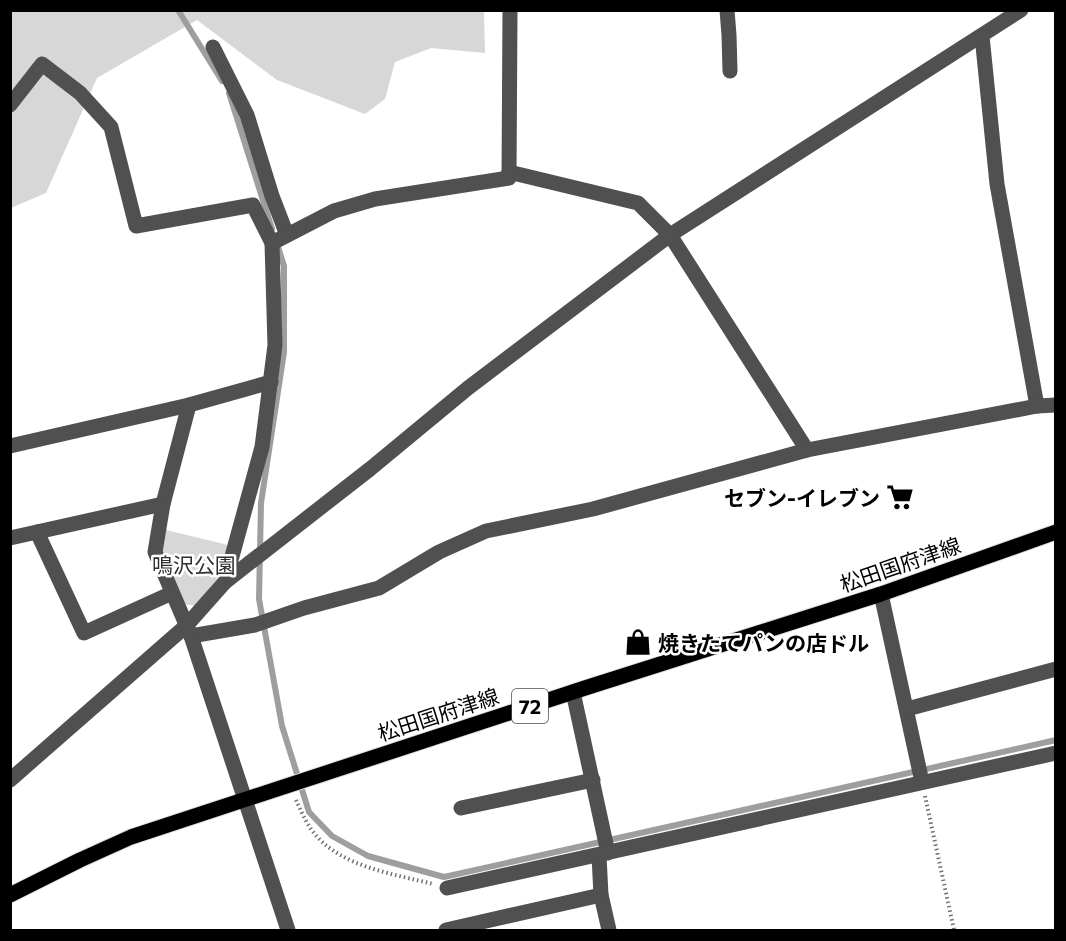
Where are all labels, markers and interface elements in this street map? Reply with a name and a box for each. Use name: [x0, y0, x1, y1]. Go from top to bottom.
supermarket icon: セブン-イレブン: [885, 482, 915, 512]
place label: セブン-イレブン: [724, 485, 880, 510]
street label: 松田国府津線: [836, 532, 964, 596]
park label: 鳴沢公園: [152, 552, 236, 577]
shop icon: 焼きたてパンの店ドル: [623, 627, 653, 657]
place label: 焼きたてパンの店ドル: [658, 630, 869, 655]
street label: 松田国府津線: [374, 683, 502, 745]
road number: 72: [512, 689, 548, 723]

